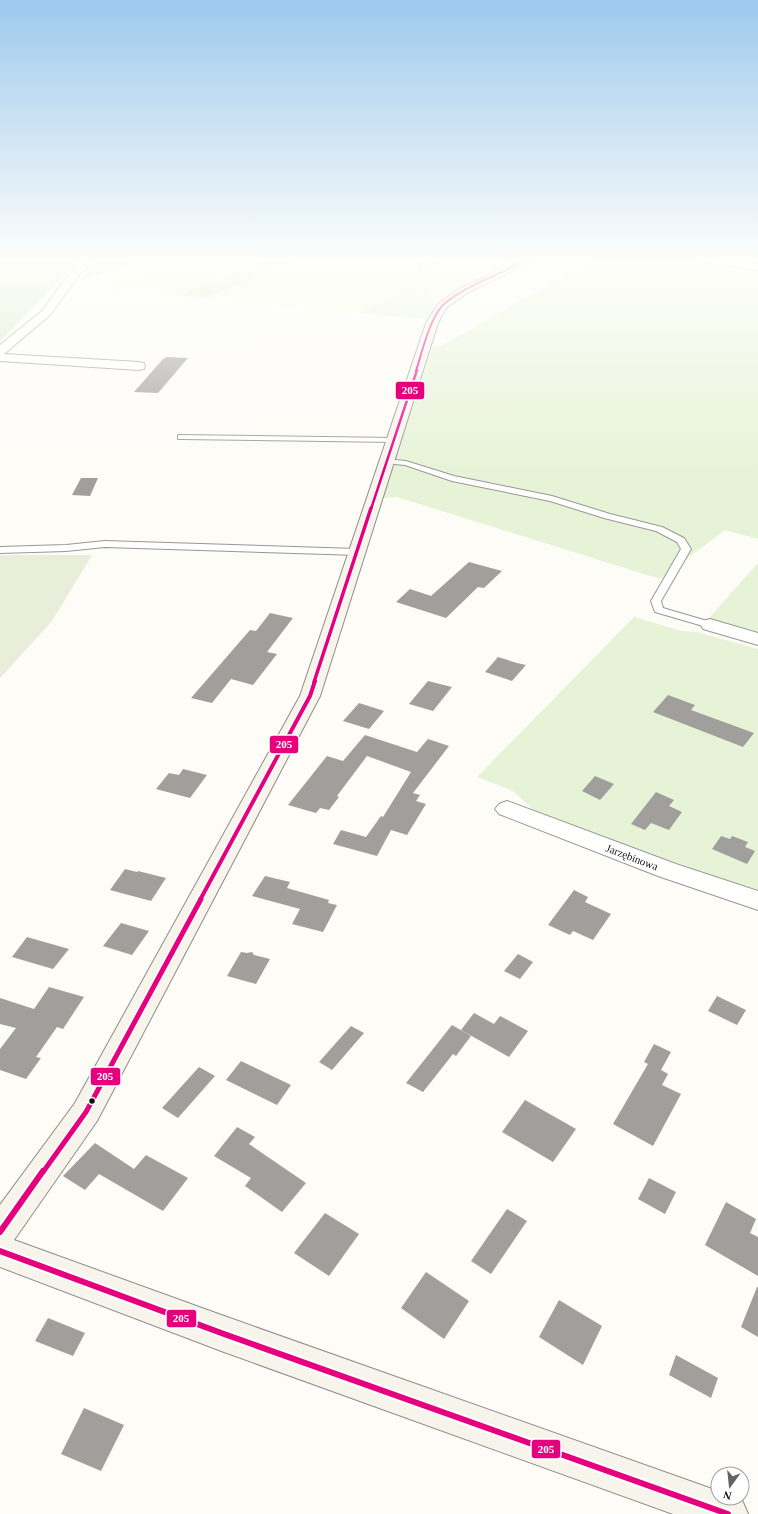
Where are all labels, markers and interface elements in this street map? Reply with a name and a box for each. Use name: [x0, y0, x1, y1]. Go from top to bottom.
line badge: 205: [395, 381, 425, 400]
text: 205: [402, 384, 419, 396]
line badge: 205: [269, 735, 299, 754]
text: 205: [276, 738, 293, 750]
street label: Jarzębinowa: [604, 842, 660, 872]
line badge: 205: [90, 1067, 121, 1086]
text: 205: [97, 1070, 114, 1082]
unlabelled marker: [87, 1096, 97, 1106]
line badge: 205: [166, 1309, 197, 1328]
text: 205: [173, 1312, 190, 1324]
line badge: 205: [531, 1439, 561, 1459]
text: 205: [538, 1443, 555, 1455]
north arrow: [710, 1466, 750, 1506]
text: N: [722, 1489, 733, 1502]

